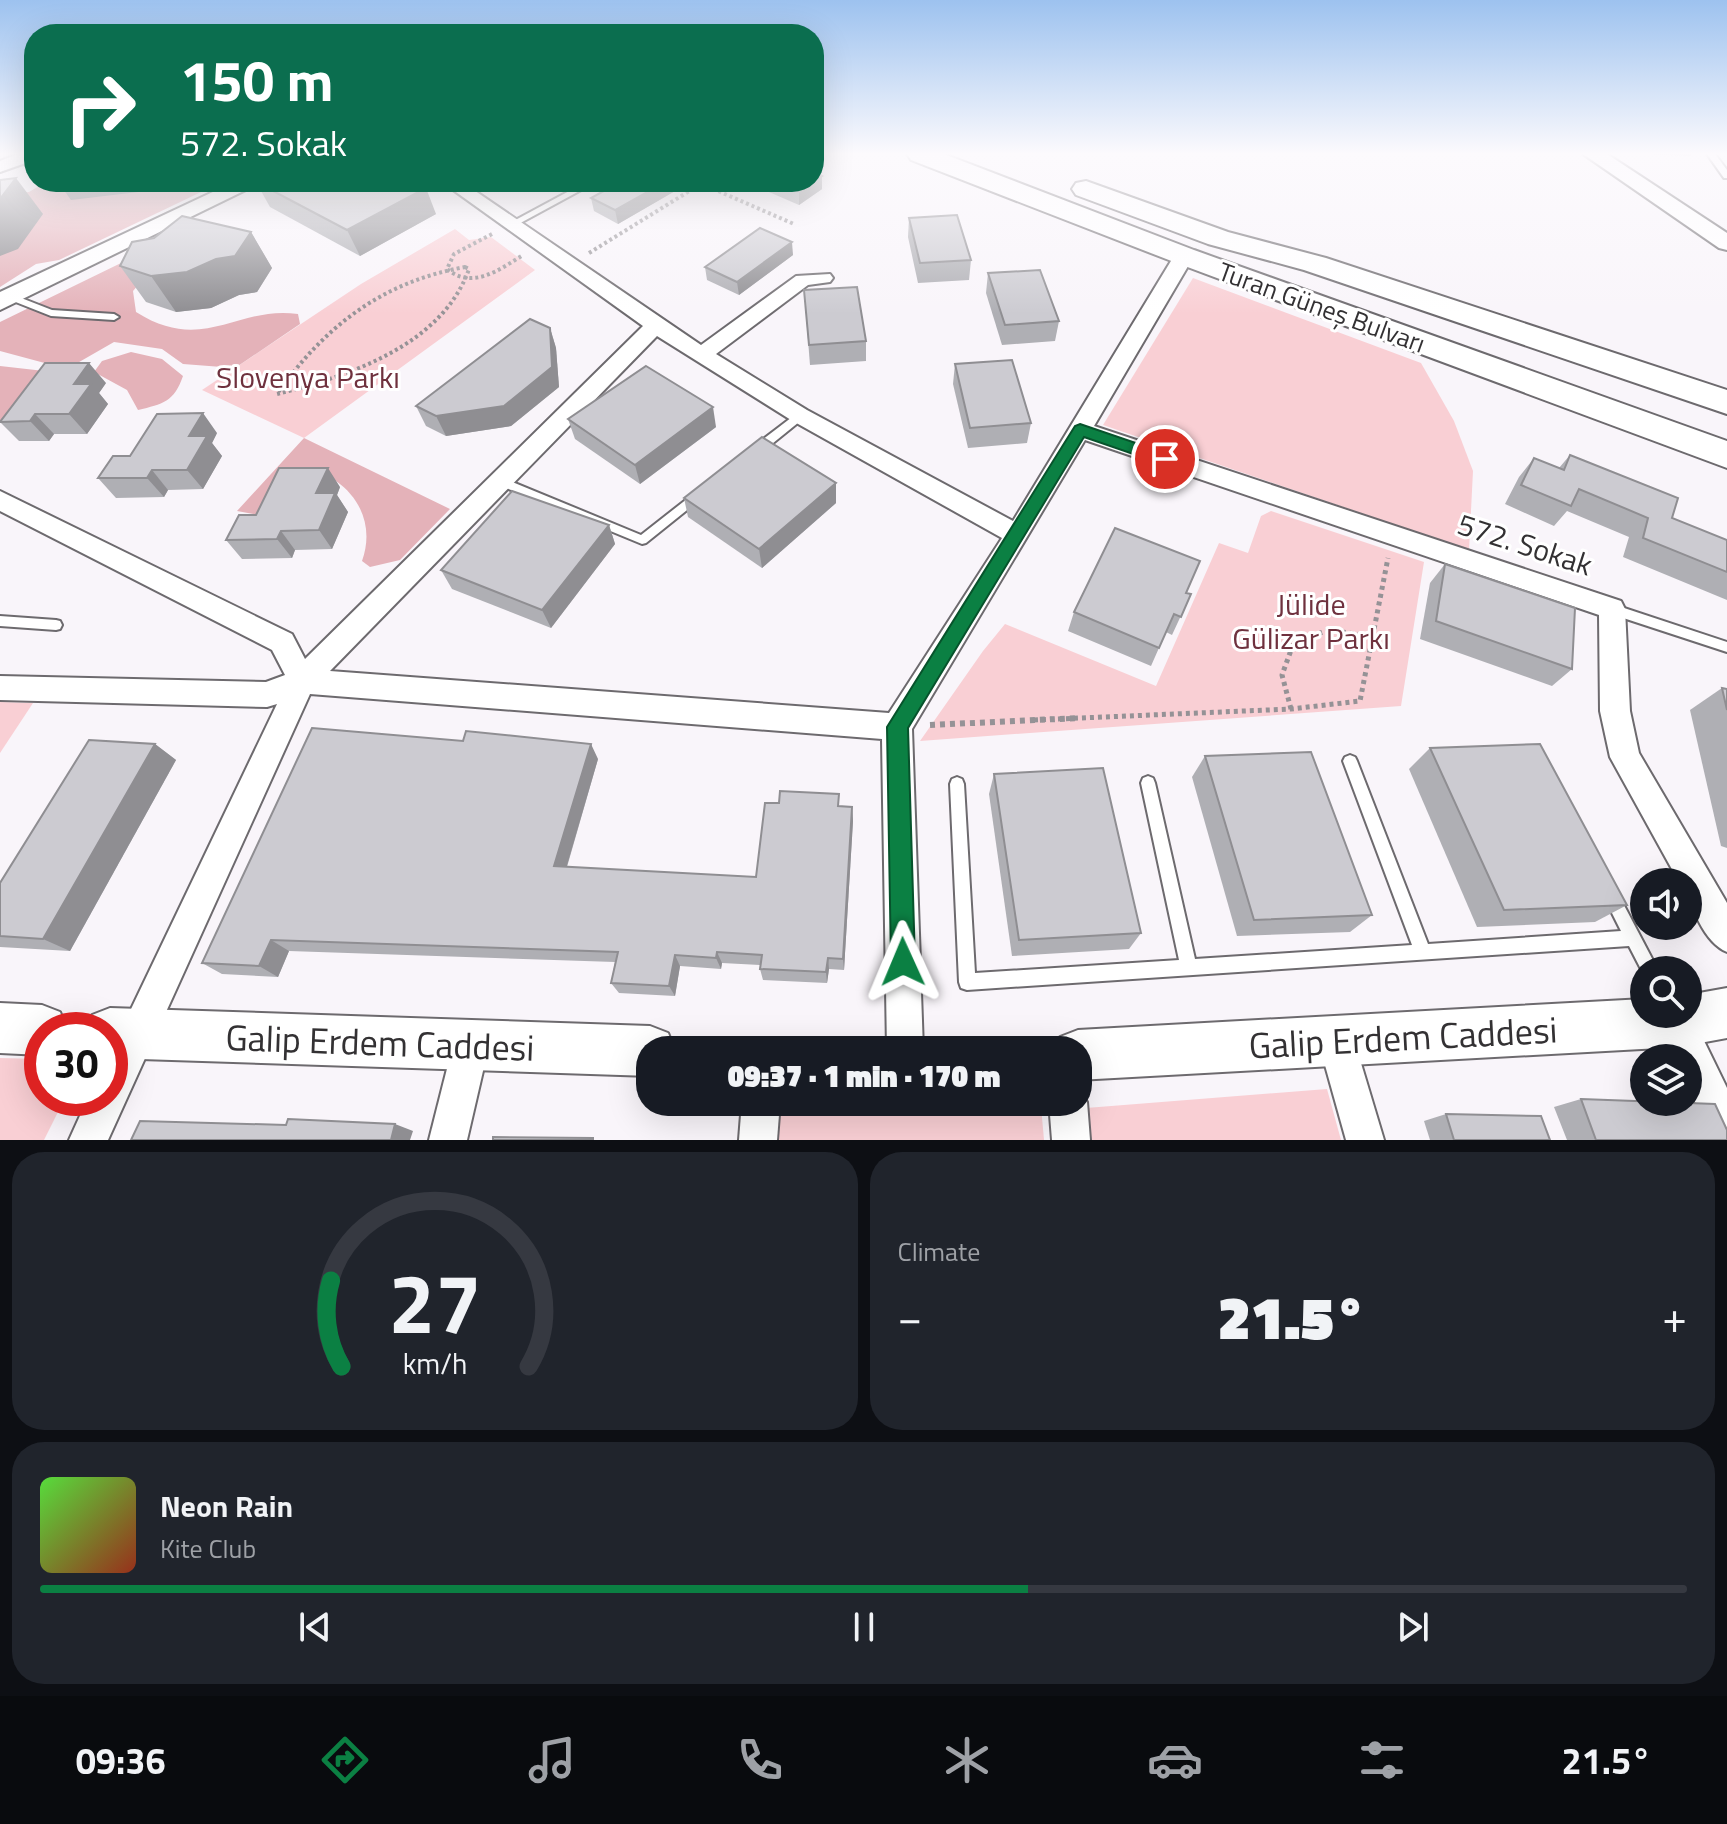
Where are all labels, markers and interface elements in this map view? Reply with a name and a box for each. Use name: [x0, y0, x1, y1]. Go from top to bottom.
text: 150 m: [180, 38, 333, 123]
icon: right: [48, 56, 152, 160]
text: 572. Sokak: [180, 115, 347, 170]
street label: Turan Güneş Bulvarı: [1213, 251, 1431, 363]
park label: Slovenya Parkı: [216, 354, 400, 400]
pin: [1131, 425, 1199, 493]
icon: arrive: [1143, 437, 1187, 481]
street label: 572. Sokak: [1452, 501, 1598, 587]
park label: Jülide Gülizar Parkı: [1232, 581, 1390, 661]
map controls: [1630, 868, 1702, 1116]
button: sound: [1630, 868, 1702, 940]
position arrow: [861, 920, 945, 1004]
button: search: [1630, 956, 1702, 1028]
street label: Galip Erdem Caddesi: [1247, 1001, 1559, 1073]
street label: Galip Erdem Caddesi: [225, 1009, 535, 1075]
speed limit sign: 30: [24, 1012, 128, 1116]
button: layers: [1630, 1044, 1702, 1116]
text: 09:37 · 1 min · 170 m: [728, 1053, 1000, 1099]
text: Climate: [898, 1232, 980, 1271]
text: 27: [388, 1239, 481, 1365]
text: 21.5°: [1218, 1271, 1367, 1362]
text: −: [898, 1283, 922, 1350]
text: +: [1662, 1283, 1687, 1350]
text: km/h: [402, 1342, 467, 1385]
text: Neon Rain: [160, 1483, 293, 1529]
text: Kite Club: [160, 1529, 256, 1568]
icon: previous: [293, 1605, 337, 1649]
icon: pause: [842, 1605, 886, 1649]
icon: next: [1391, 1605, 1435, 1649]
icon: directions: [317, 1732, 373, 1788]
icon: music: [524, 1732, 580, 1788]
icon: phone: [732, 1732, 788, 1788]
icon: climate: [939, 1732, 995, 1788]
icon: car: [1147, 1732, 1203, 1788]
icon: filters: [1354, 1732, 1410, 1788]
text: 09:36: [76, 1733, 166, 1788]
text: 21.5°: [1561, 1733, 1651, 1788]

